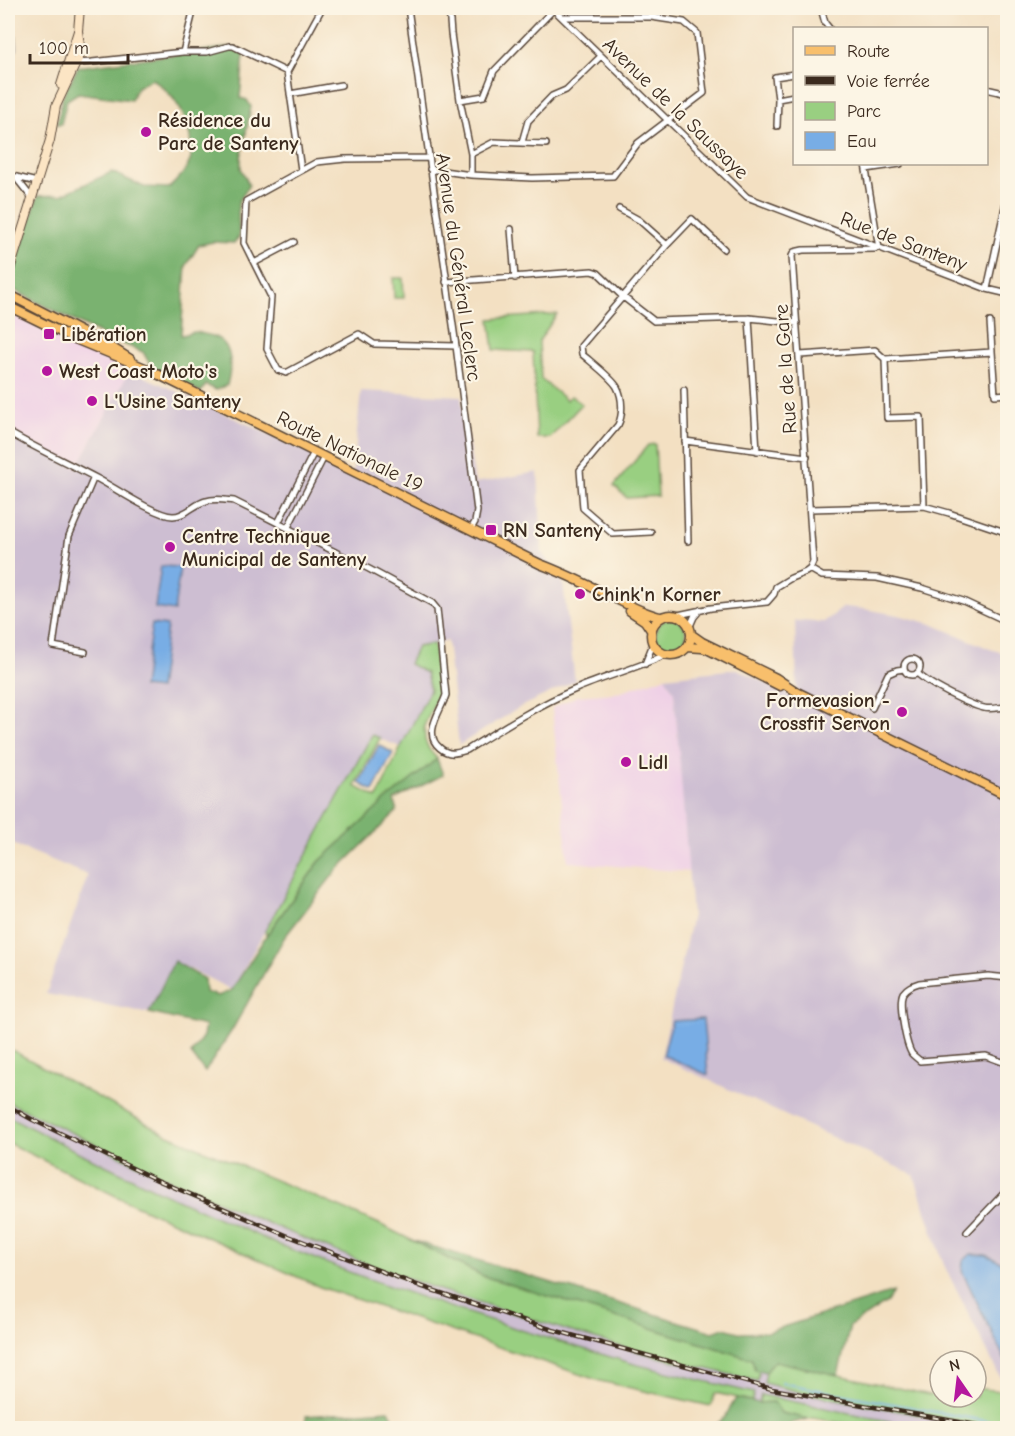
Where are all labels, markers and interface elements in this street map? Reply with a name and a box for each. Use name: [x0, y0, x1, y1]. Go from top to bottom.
scale bar: [30, 27, 128, 65]
legend: [793, 27, 988, 165]
street label: Avenue de la Saussaye: [598, 33, 753, 184]
text: 100 m: [39, 38, 89, 59]
text: Route: [847, 41, 890, 62]
text: Voie ferrée: [847, 71, 930, 92]
text: Parc: [847, 101, 881, 122]
place label: Résidence du Parc de Santeny: [158, 109, 299, 155]
marker: Résidence du Parc de Santeny: [139, 125, 153, 139]
text: Eau: [847, 131, 876, 152]
street label: Avenue du Général Leclerc: [431, 152, 486, 383]
street label: Rue de Santeny: [837, 207, 970, 276]
street label: Rue de la Gare: [770, 303, 801, 434]
place label: Libération: [61, 323, 147, 346]
marker: Libération: [42, 327, 56, 341]
place label: West Coast Moto's: [59, 360, 217, 383]
marker: West Coast Moto's: [40, 364, 54, 378]
place label: L'Usine Santeny: [104, 390, 242, 413]
marker: L'Usine Santeny: [85, 394, 99, 408]
street label: Route Nationale 19: [273, 406, 427, 497]
place label: RN Santeny: [503, 519, 604, 542]
marker: RN Santeny: [484, 523, 498, 537]
place label: Centre Technique Municipal de Santeny: [182, 525, 367, 571]
marker: Centre Technique Municipal de Santeny: [163, 540, 177, 554]
place label: Chink'n Korner: [592, 583, 721, 606]
marker: Chink'n Korner: [573, 587, 587, 601]
place label: Formevasion - Crossfit Servon: [760, 689, 890, 735]
marker: Formevasion - Crossfit Servon: [895, 705, 909, 719]
place label: Lidl: [638, 751, 668, 774]
marker: Lidl: [619, 755, 633, 769]
north arrow: [928, 1349, 988, 1409]
text: N: [947, 1355, 962, 1375]

